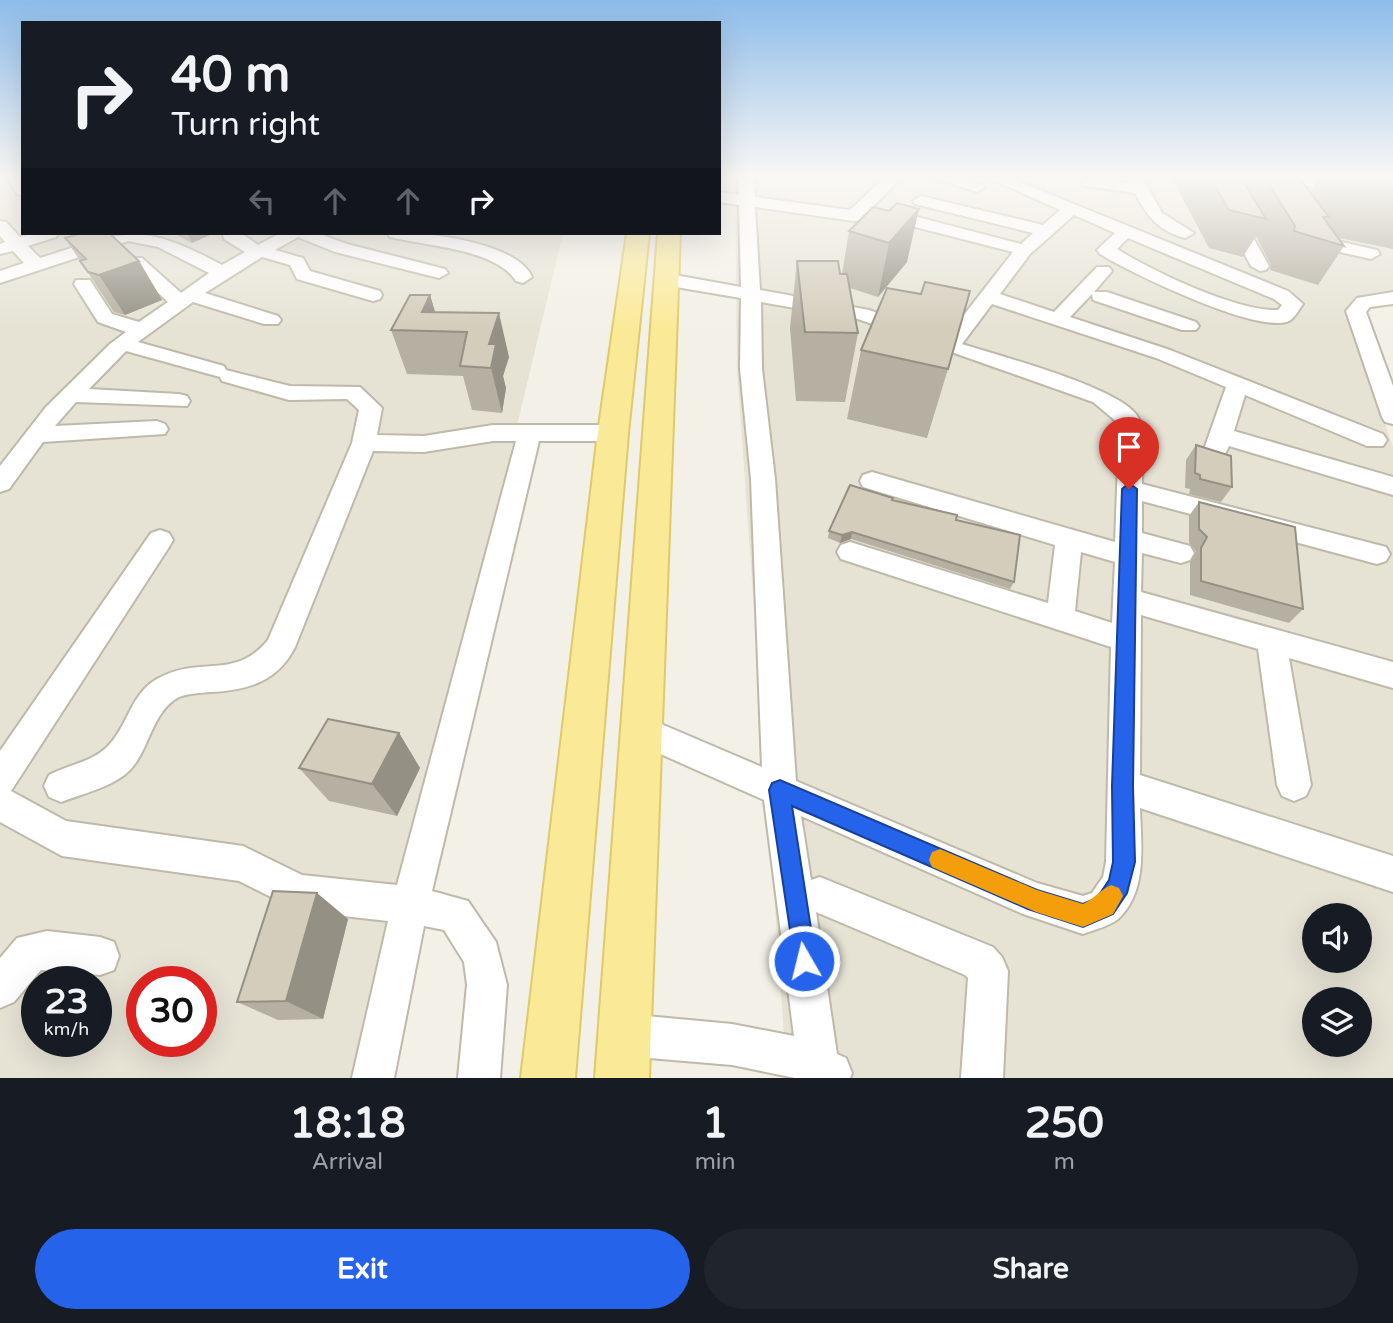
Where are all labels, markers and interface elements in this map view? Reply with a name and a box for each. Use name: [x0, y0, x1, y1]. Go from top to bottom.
text: 40 m: [171, 46, 290, 105]
icon: right: [56, 49, 147, 140]
text: Turn right: [171, 106, 320, 144]
icon: left: [243, 182, 281, 220]
icon: ahead: [316, 182, 354, 220]
icon: ahead: [389, 182, 427, 220]
icon: right: [462, 182, 500, 220]
pin: [1099, 417, 1159, 489]
icon: arrive: [1110, 428, 1148, 466]
map controls: [1302, 903, 1372, 1057]
button: sound: [1302, 903, 1372, 973]
position arrow: [767, 924, 841, 998]
speed limit sign: 30: [126, 966, 217, 1057]
text: 23: [45, 981, 88, 1023]
button: layers: [1302, 987, 1372, 1057]
text: km/h: [44, 1018, 89, 1040]
text: 18:18: [289, 1098, 406, 1149]
text: 1: [702, 1098, 728, 1149]
text: 250: [1025, 1098, 1104, 1149]
text: Arrival: [312, 1148, 383, 1176]
text: min: [695, 1148, 736, 1176]
text: m: [1054, 1148, 1075, 1176]
button: Exit: [35, 1229, 690, 1309]
button: Share: [704, 1229, 1358, 1309]

